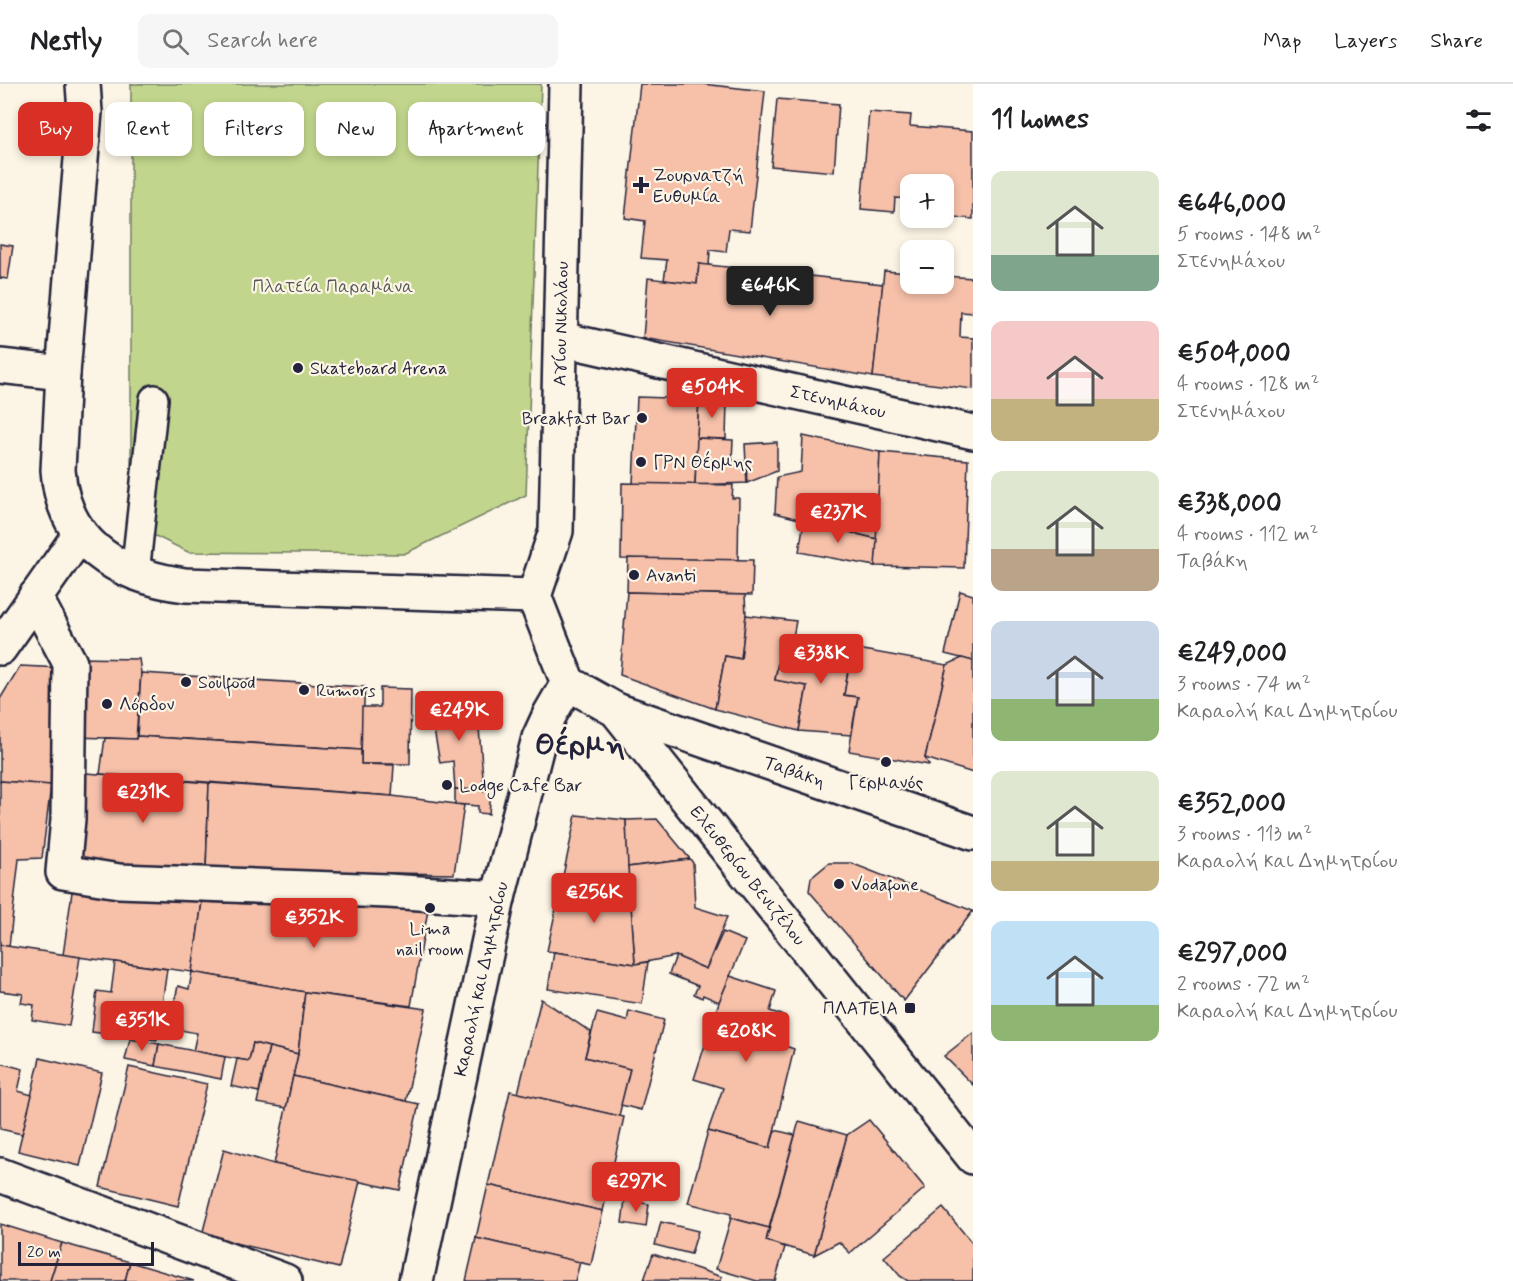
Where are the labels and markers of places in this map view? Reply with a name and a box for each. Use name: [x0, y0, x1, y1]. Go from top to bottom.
place label: Ζουρνατζή Ευθυμία: [653, 164, 744, 209]
marker: Ζουρνατζή Ευθυμία: [634, 178, 648, 192]
pin: €646K: [728, 266, 812, 317]
place label: Skateboard Arena: [310, 357, 447, 381]
marker: Skateboard Arena: [291, 361, 305, 375]
pin: €504K: [670, 368, 754, 419]
place label: Breakfast Bar: [522, 407, 631, 431]
marker: Breakfast Bar: [635, 411, 649, 425]
place label: ΓΡΝ Θέρμης: [653, 450, 753, 475]
marker: ΓΡΝ Θέρμης: [634, 455, 648, 469]
pin: €237K: [796, 493, 880, 544]
place label: Avanti: [646, 564, 696, 588]
marker: Avanti: [627, 568, 641, 582]
pin: €338K: [779, 634, 863, 685]
place label: Soulfood: [198, 671, 256, 697]
marker: Soulfood: [179, 675, 193, 689]
place label: Rumors: [316, 679, 376, 703]
marker: Rumors: [297, 683, 311, 697]
pin: €249K: [417, 691, 501, 742]
place label: Λόρδον: [119, 693, 175, 717]
marker: Λόρδον: [100, 697, 114, 711]
marker: Γερμανός: [879, 755, 893, 769]
place label: Γερμανός: [849, 771, 924, 795]
pin: €231K: [101, 773, 185, 824]
place label: Lodge Cafe Bar: [459, 774, 583, 799]
marker: Lodge Cafe Bar: [440, 778, 454, 792]
pin: €256K: [552, 873, 636, 924]
place label: Vodafone: [851, 873, 919, 899]
marker: Vodafone: [832, 877, 846, 891]
pin: €352K: [272, 898, 356, 949]
marker: Lima nail room: [423, 901, 437, 915]
place label: Lima nail room: [396, 917, 464, 962]
place label: ΠΛΑΤΕΙΑ: [823, 997, 898, 1021]
pin: €351K: [100, 1001, 184, 1052]
marker: ΠΛΑΤΕΙΑ: [903, 1001, 917, 1015]
pin: €208K: [704, 1012, 788, 1063]
pin: €297K: [594, 1162, 678, 1213]

